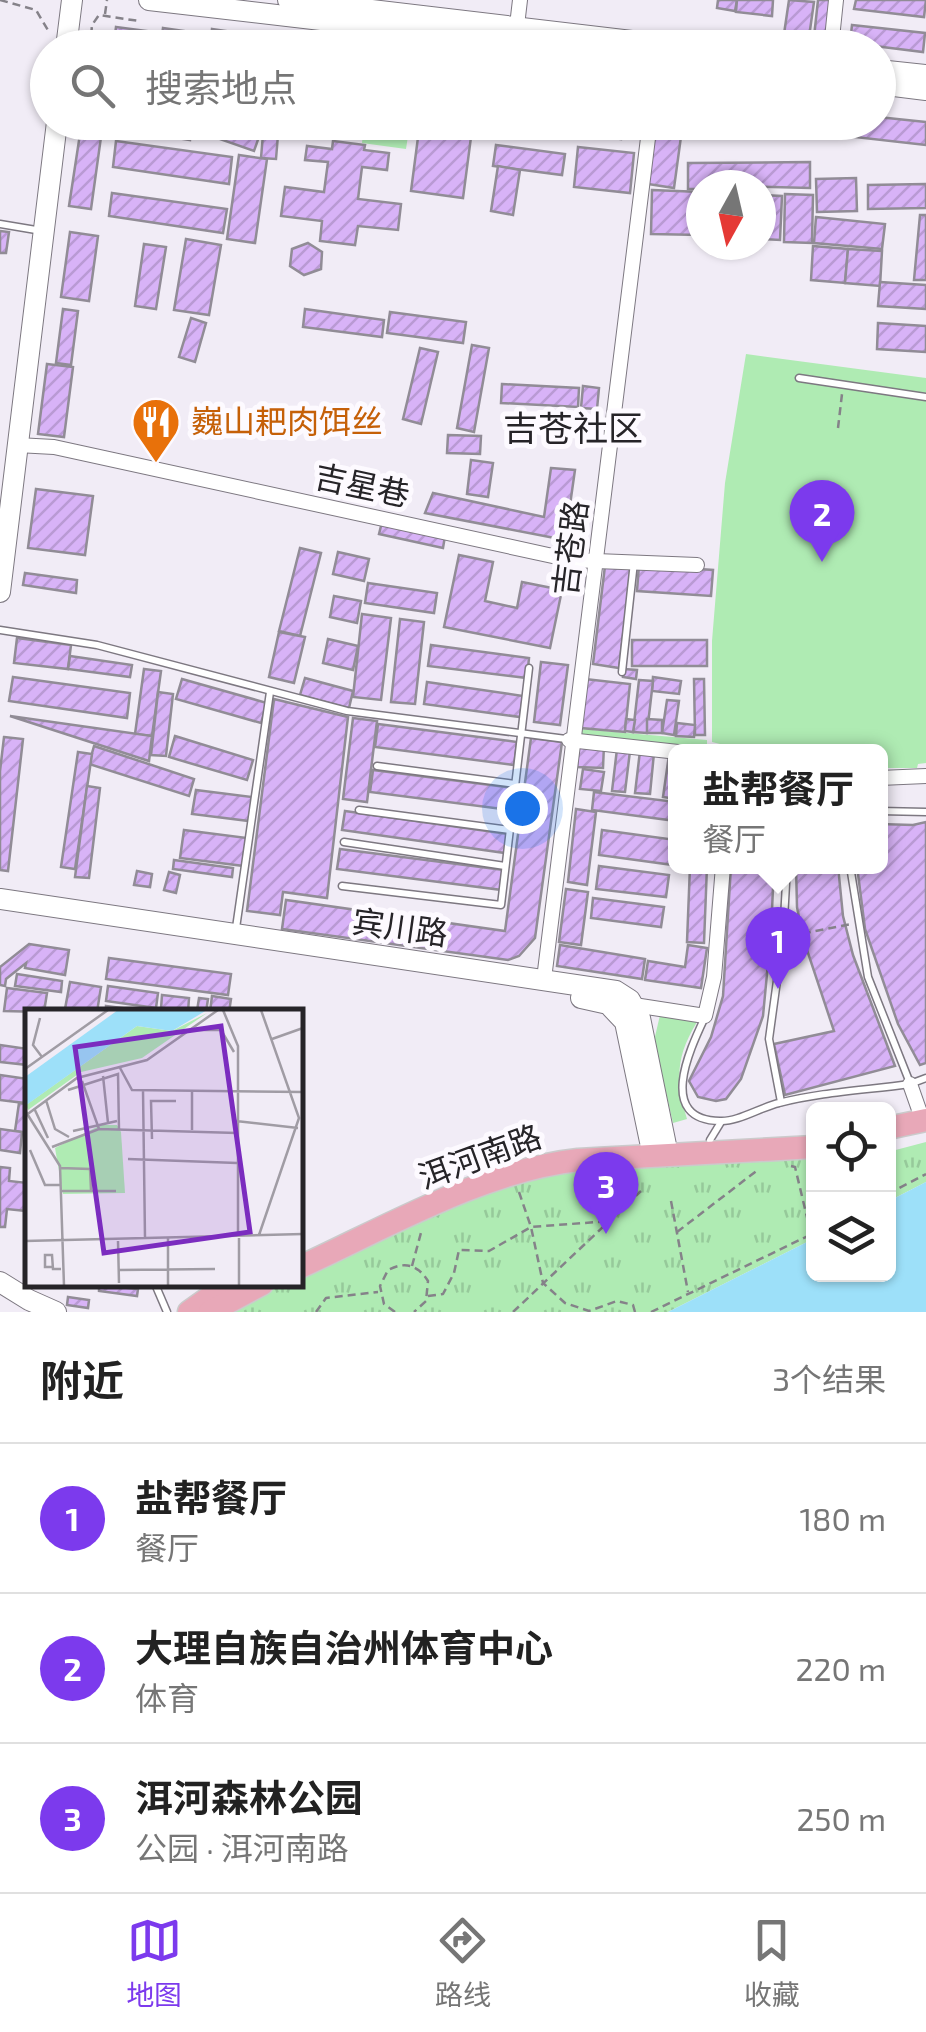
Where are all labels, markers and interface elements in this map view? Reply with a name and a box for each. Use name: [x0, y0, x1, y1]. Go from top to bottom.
search box: [30, 30, 896, 140]
icon: search: [65, 58, 120, 113]
text: 搜索地点: [145, 64, 297, 110]
north arrow: [686, 170, 776, 260]
restaurant icon: 巍山耙肉饵丝: [130, 396, 182, 464]
place label: 巍山耙肉饵丝: [191, 401, 383, 439]
district label: 吉苍社区: [503, 406, 643, 448]
street label: 吉星巷: [312, 455, 413, 513]
pin: 2: [790, 480, 854, 562]
street label: 吉苍路: [544, 498, 594, 598]
popup: [668, 744, 888, 874]
text: 盐帮餐厅: [702, 765, 854, 811]
your location: [497, 783, 548, 834]
text: 餐厅: [702, 819, 766, 857]
street label: 宾川路: [350, 901, 450, 952]
pin: 1: [746, 906, 810, 989]
inset map: [25, 1009, 302, 1287]
map controls: [806, 1102, 896, 1282]
button: locate: [806, 1102, 896, 1192]
street label: 洱河南路: [413, 1115, 546, 1195]
pin: 3: [574, 1152, 638, 1234]
button: layers: [806, 1192, 896, 1282]
text: 附近: [40, 1354, 124, 1404]
text: 3个结果: [772, 1359, 886, 1397]
text: 盐帮餐厅: [135, 1474, 287, 1520]
text: 1: [66, 1499, 79, 1537]
text: 180 m: [799, 1499, 886, 1537]
text: 餐厅: [135, 1528, 199, 1566]
text: 大理自族自治州体育中心: [135, 1624, 553, 1670]
text: 2: [63, 1649, 82, 1687]
text: 220 m: [796, 1649, 886, 1687]
text: 体育: [135, 1678, 199, 1716]
text: 洱河森林公园: [135, 1774, 363, 1820]
text: 3: [63, 1799, 82, 1837]
text: 250 m: [796, 1799, 886, 1837]
text: 公园 · 洱河南路: [135, 1828, 349, 1866]
tab: 地图: [126, 1913, 182, 2013]
tab: 路线: [435, 1913, 491, 2013]
tab: 收藏: [744, 1913, 800, 2013]

